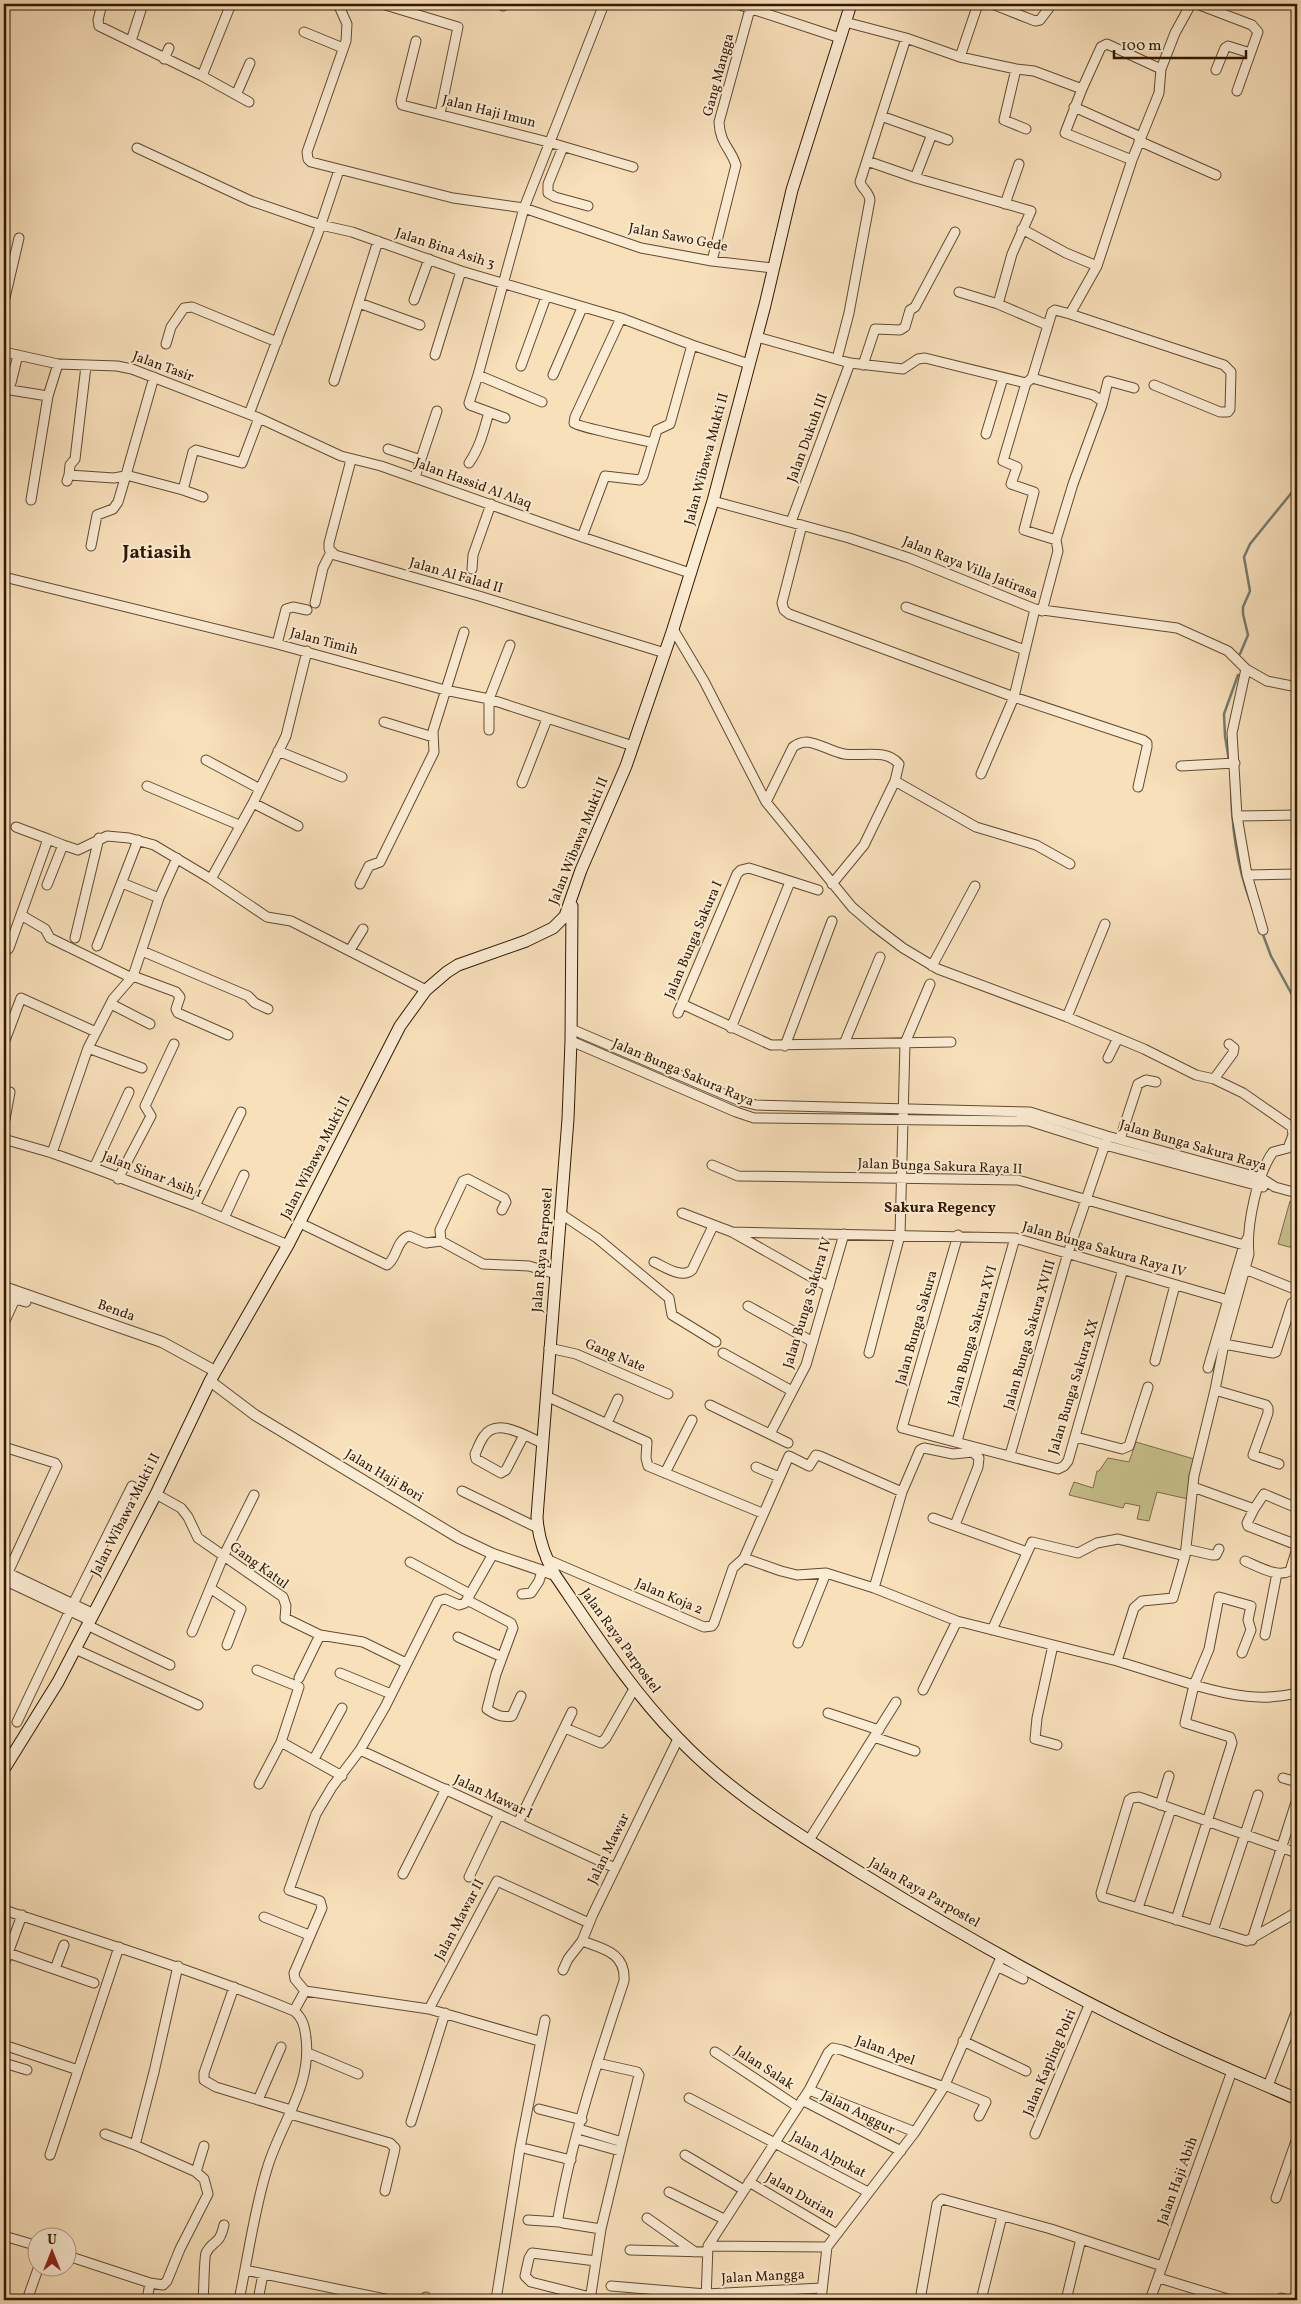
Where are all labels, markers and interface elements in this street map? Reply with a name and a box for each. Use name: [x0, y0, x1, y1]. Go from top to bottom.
scale bar: [1114, 28, 1246, 60]
street label: Gang Mangga: [699, 31, 739, 119]
text: 100 m: [1121, 36, 1161, 57]
street label: Jalan Haji Imun: [440, 91, 538, 133]
street label: Jalan Sawo Gede: [627, 219, 730, 257]
street label: Jalan Bina Asih 3: [393, 224, 497, 274]
street label: Jalan Tasir: [130, 347, 196, 387]
street label: Jalan Wibawa Mukti II: [680, 391, 734, 527]
street label: Jalan Dukuh III: [783, 391, 833, 485]
street label: Jalan Hassid Al Alaq: [412, 454, 535, 514]
street label: Jalan Raya Villa Jatirasa: [899, 532, 1041, 604]
district label: Jatiasih: [122, 540, 191, 566]
street label: Jalan Al Falad II: [407, 554, 505, 598]
street label: Jalan Timih: [288, 624, 360, 660]
street label: Jalan Wibawa Mukti II: [545, 774, 613, 908]
street label: Jalan Bunga Sakura I: [661, 878, 727, 1002]
street label: Jalan Bunga Sakura Raya: [609, 1034, 757, 1112]
street label: Jalan Wibawa Mukti II: [277, 1093, 355, 1223]
street label: Jalan Bunga Sakura Raya: [1117, 1116, 1269, 1176]
street label: Jalan Sinar Asih 1: [99, 1147, 205, 1203]
street label: Jalan Bunga Sakura Raya II: [857, 1155, 1023, 1179]
street label: Jalan Raya Parpostel: [528, 1187, 558, 1313]
district label: Sakura Regency: [884, 1198, 997, 1219]
street label: Jalan Bunga Sakura Raya IV: [1020, 1217, 1189, 1283]
street label: Jalan Bunga Sakura IV: [779, 1235, 837, 1371]
street label: Jalan Bunga Sakura XVIII: [999, 1258, 1061, 1412]
street label: Jalan Bunga Sakura XVI: [944, 1263, 1002, 1409]
street label: Jalan Bunga Sakura: [891, 1268, 943, 1388]
street label: Benda: [95, 1295, 137, 1327]
street label: Jalan Bunga Sakura XX: [1044, 1317, 1104, 1457]
street label: Gang Nate: [582, 1335, 649, 1377]
street label: Jalan Haji Bori: [341, 1445, 427, 1507]
street label: Jalan Wibawa Mukti II: [87, 1450, 165, 1580]
street label: Gang Katul: [226, 1538, 292, 1594]
street label: Jalan Koja 2: [632, 1574, 706, 1620]
street label: Jalan Raya Parpostel: [575, 1585, 665, 1697]
street label: Jalan Mawar I: [451, 1770, 536, 1824]
street label: Jalan Mawar: [584, 1810, 635, 1888]
street label: Jalan Raya Parpostel: [865, 1853, 983, 1933]
street label: Jalan Mawar II: [431, 1876, 490, 1964]
street label: Jalan Kapling Polri: [1019, 2007, 1081, 2119]
street label: Jalan Apel: [853, 2031, 917, 2071]
street label: Jalan Salak: [731, 2042, 798, 2095]
street label: Jalan Anggur: [818, 2086, 898, 2140]
street label: Jalan Alpukat: [787, 2127, 869, 2183]
street label: Jalan Haji Abih: [1153, 2134, 1203, 2228]
street label: Jalan Durian: [762, 2168, 838, 2224]
north arrow: [28, 2226, 78, 2276]
text: U: [47, 2231, 57, 2250]
street label: Jalan Mangga: [721, 2265, 805, 2289]

